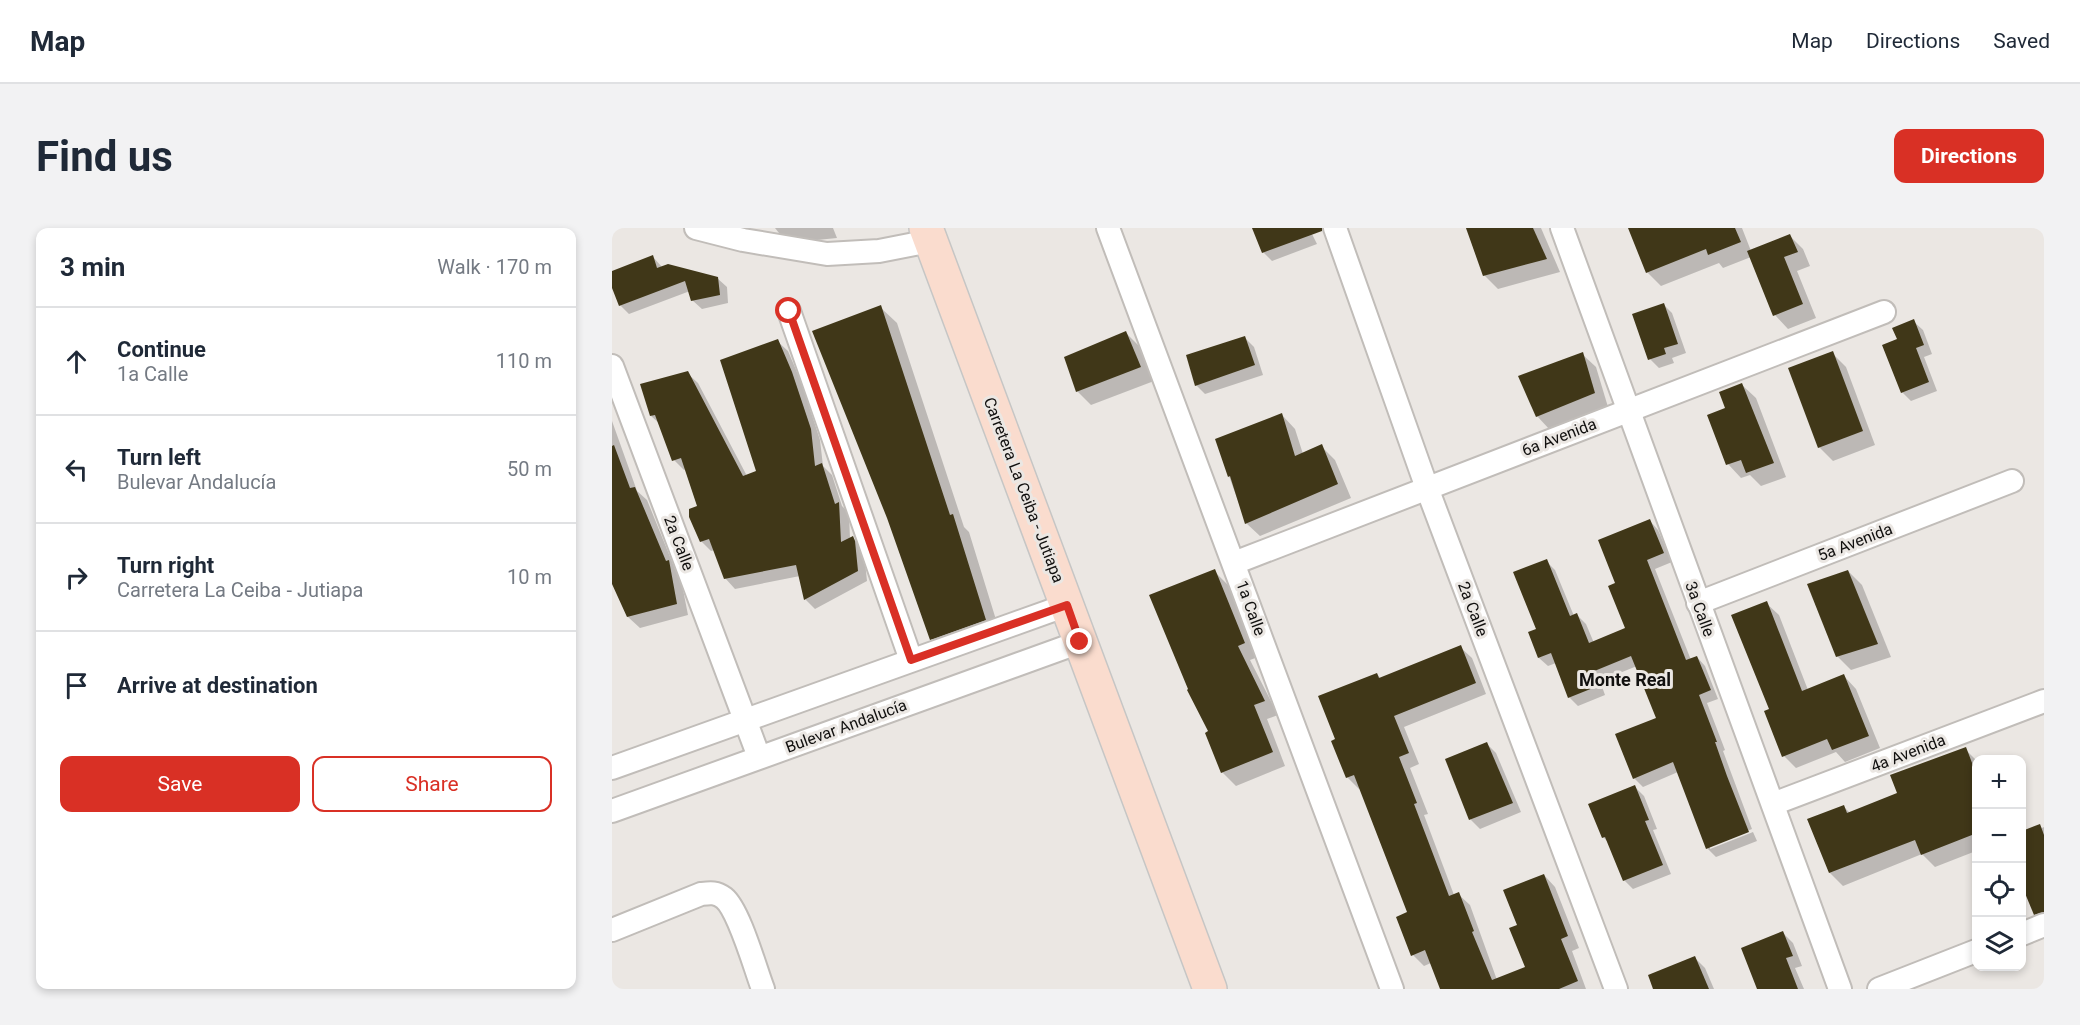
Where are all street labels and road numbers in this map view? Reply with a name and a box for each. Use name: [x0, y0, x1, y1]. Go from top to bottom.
street label: Carretera La Ceiba - Jutiapa: [980, 395, 1068, 585]
street label: 6a Avenida: [1519, 414, 1599, 460]
street label: 2a Calle: [660, 513, 698, 573]
street label: 5a Avenida: [1815, 519, 1895, 565]
street label: 1a Calle: [1232, 578, 1270, 638]
street label: 2a Calle: [1454, 579, 1492, 639]
street label: 3a Calle: [1681, 579, 1719, 639]
street label: Bulevar Andalucía: [783, 695, 909, 757]
street label: 4a Avenida: [1868, 730, 1948, 776]

